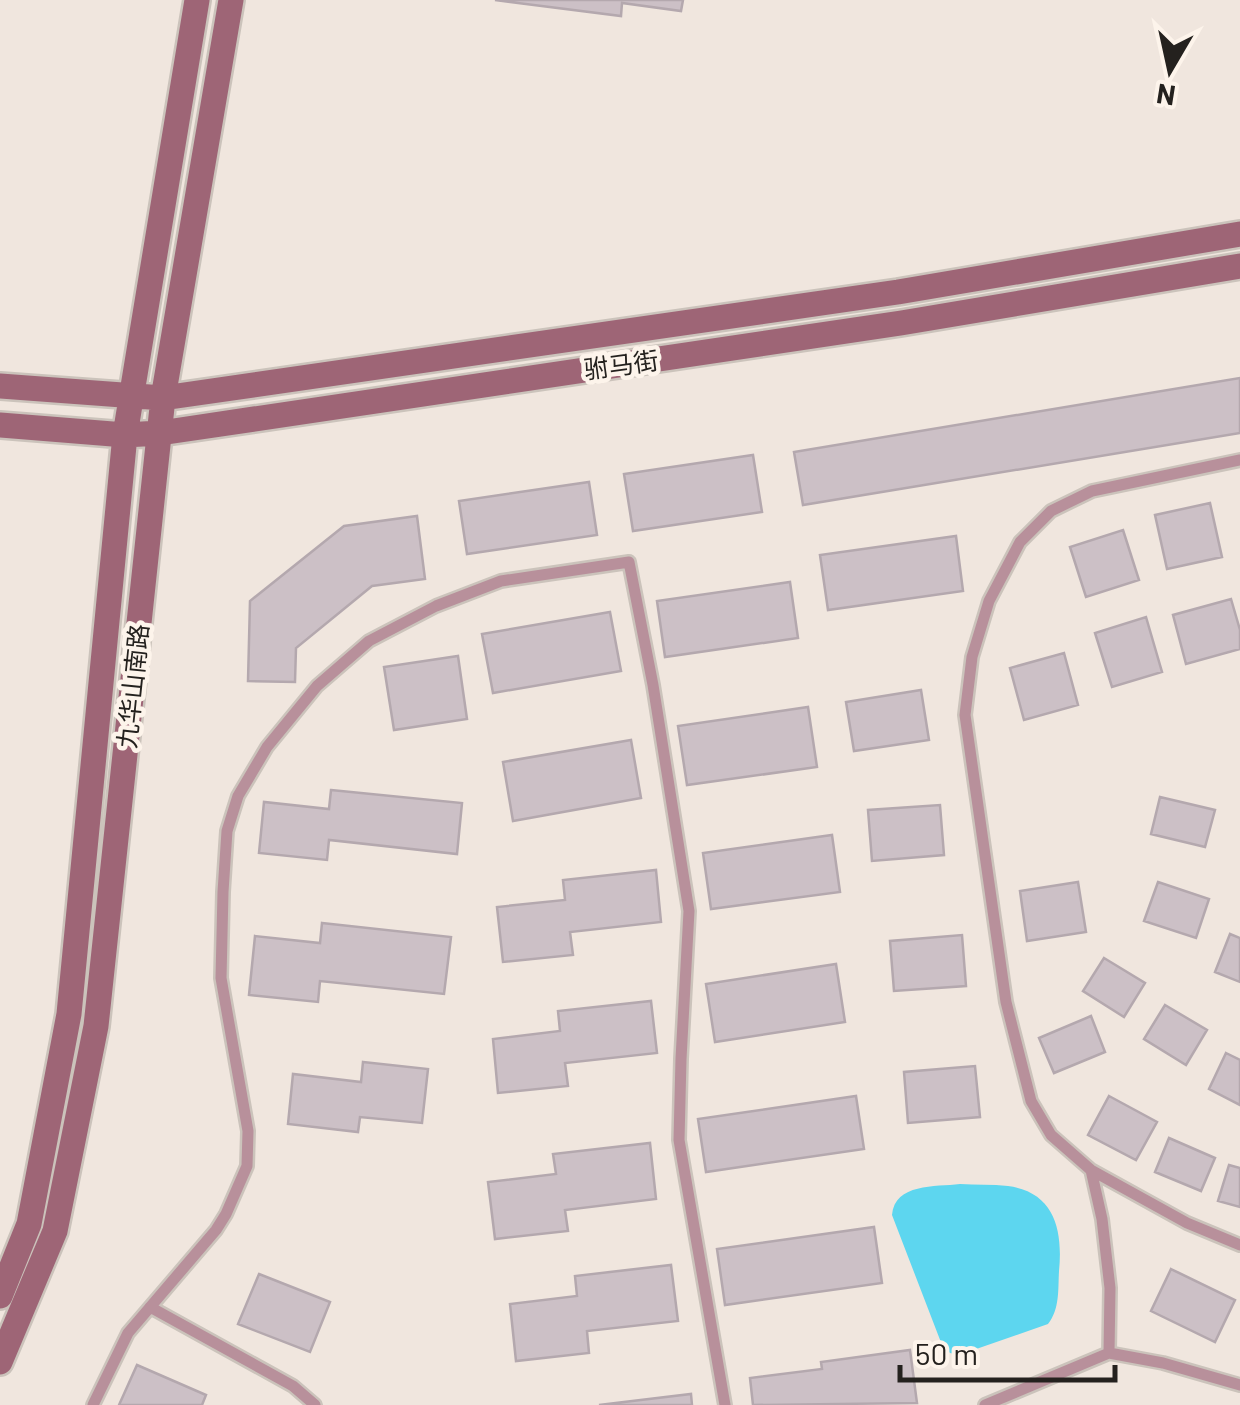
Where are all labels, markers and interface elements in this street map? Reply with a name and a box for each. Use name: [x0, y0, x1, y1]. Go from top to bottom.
north arrow: [1120, 20, 1220, 120]
text: N: [1154, 77, 1178, 114]
street label: 驸马街: [582, 344, 660, 384]
street label: 九华山南路: [111, 622, 153, 750]
scale bar: [900, 1320, 1115, 1382]
text: 50 m: [915, 1335, 978, 1371]

